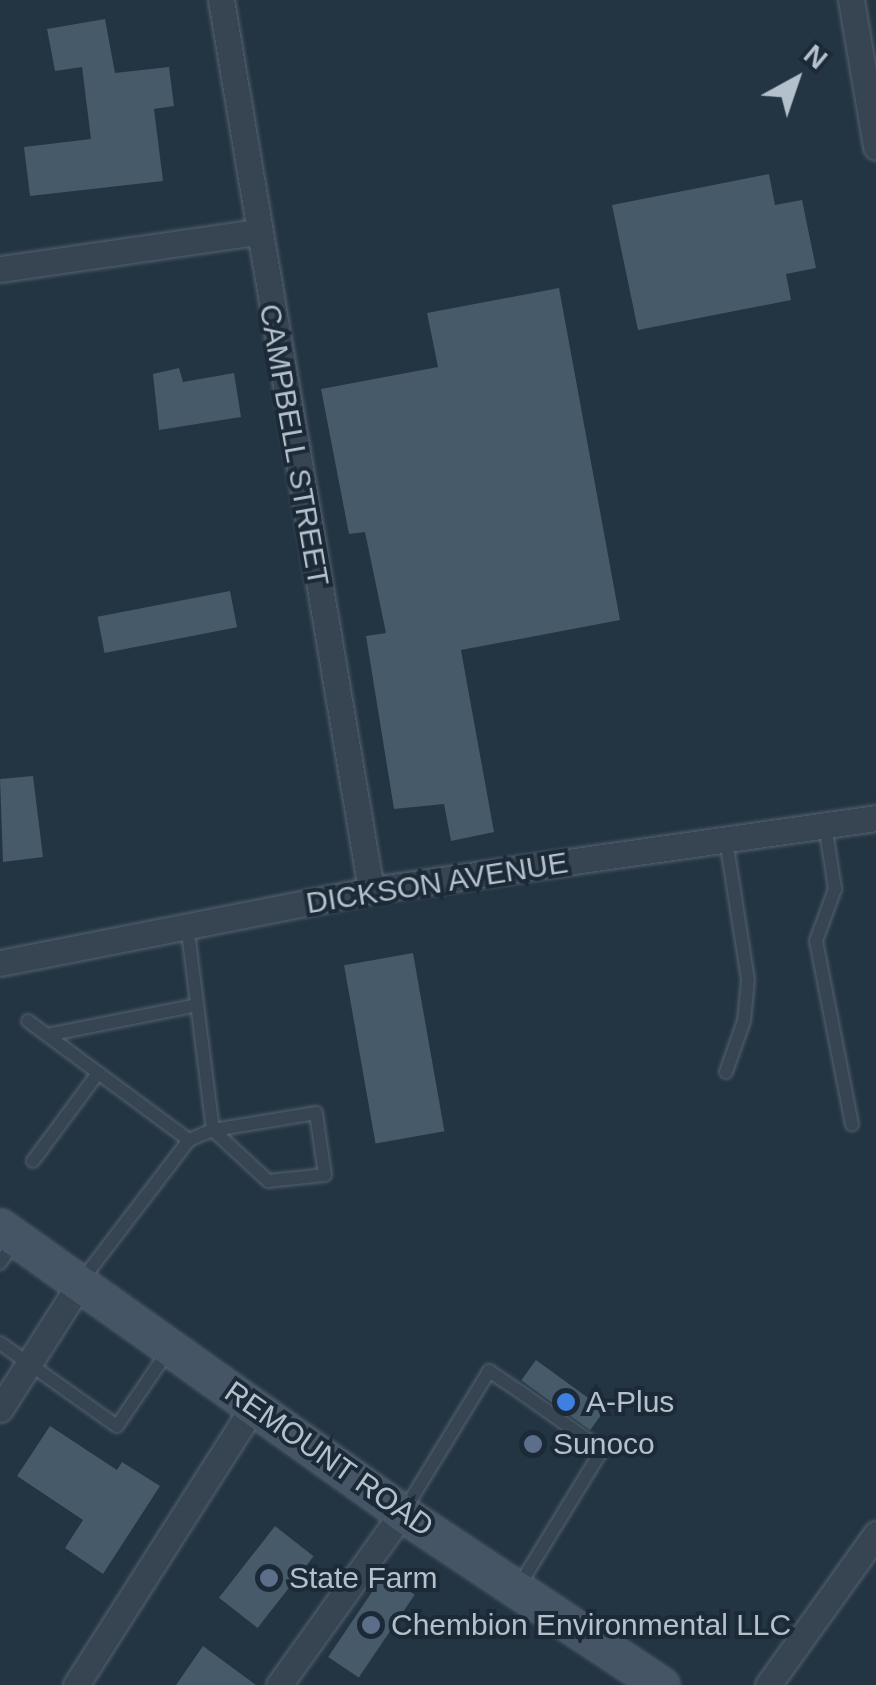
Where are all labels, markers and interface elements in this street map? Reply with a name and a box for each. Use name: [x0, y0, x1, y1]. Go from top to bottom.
north arrow: [746, 30, 846, 130]
text: N: [798, 38, 833, 75]
street label: CAMPBELL STREET: [251, 301, 337, 589]
street label: DICKSON AVENUE: [303, 844, 571, 922]
street label: REMOUNT ROAD: [218, 1374, 440, 1544]
place label: A-Plus: [586, 1384, 674, 1420]
marker: A-Plus: [555, 1391, 577, 1413]
place label: Sunoco: [553, 1426, 655, 1462]
marker: Sunoco: [522, 1433, 544, 1455]
place label: State Farm: [289, 1560, 437, 1596]
marker: State Farm: [258, 1567, 280, 1589]
place label: Chembion Environmental LLC: [391, 1607, 791, 1643]
marker: Chembion Environmental LLC: [360, 1614, 382, 1636]

